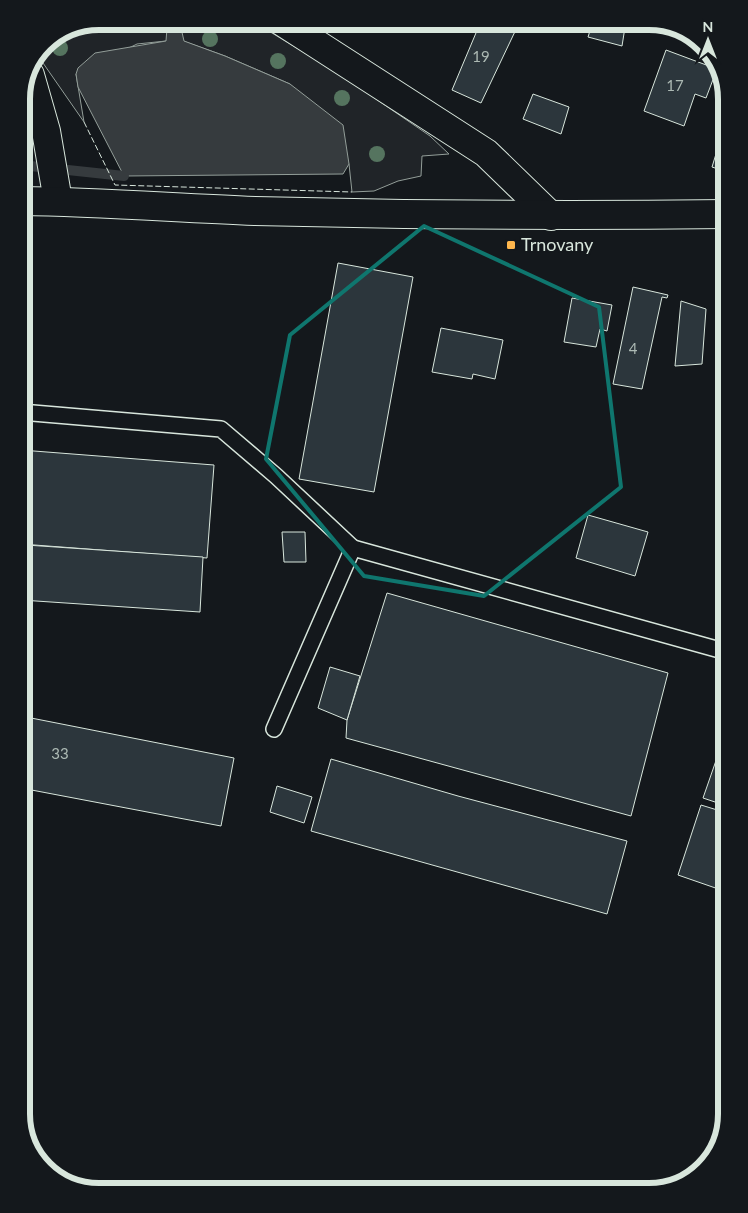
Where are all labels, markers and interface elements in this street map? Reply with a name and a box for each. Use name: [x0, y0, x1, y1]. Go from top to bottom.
north arrow: [683, 15, 733, 65]
text: N: [703, 18, 713, 35]
house number: 19: [472, 47, 490, 65]
house number: 17: [666, 76, 684, 94]
place label: Trnovany: [521, 233, 594, 255]
marker: Trnovany: [505, 239, 517, 251]
house number: 4: [629, 339, 638, 357]
house number: 33: [51, 744, 69, 762]

